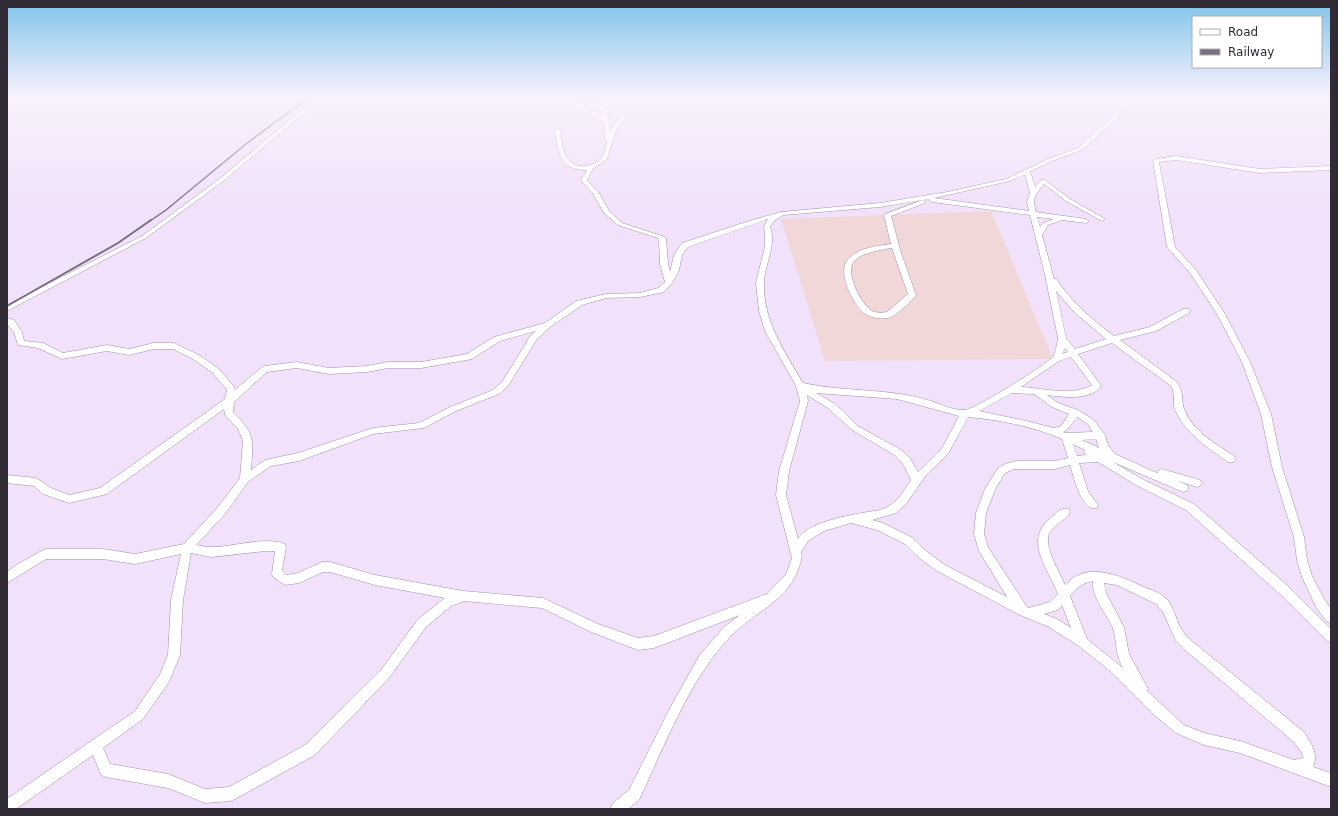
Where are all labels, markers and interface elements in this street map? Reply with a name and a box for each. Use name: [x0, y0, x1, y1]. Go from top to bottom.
legend: [1192, 16, 1322, 68]
text: Road: [1228, 25, 1258, 39]
text: Railway: [1228, 45, 1274, 59]

